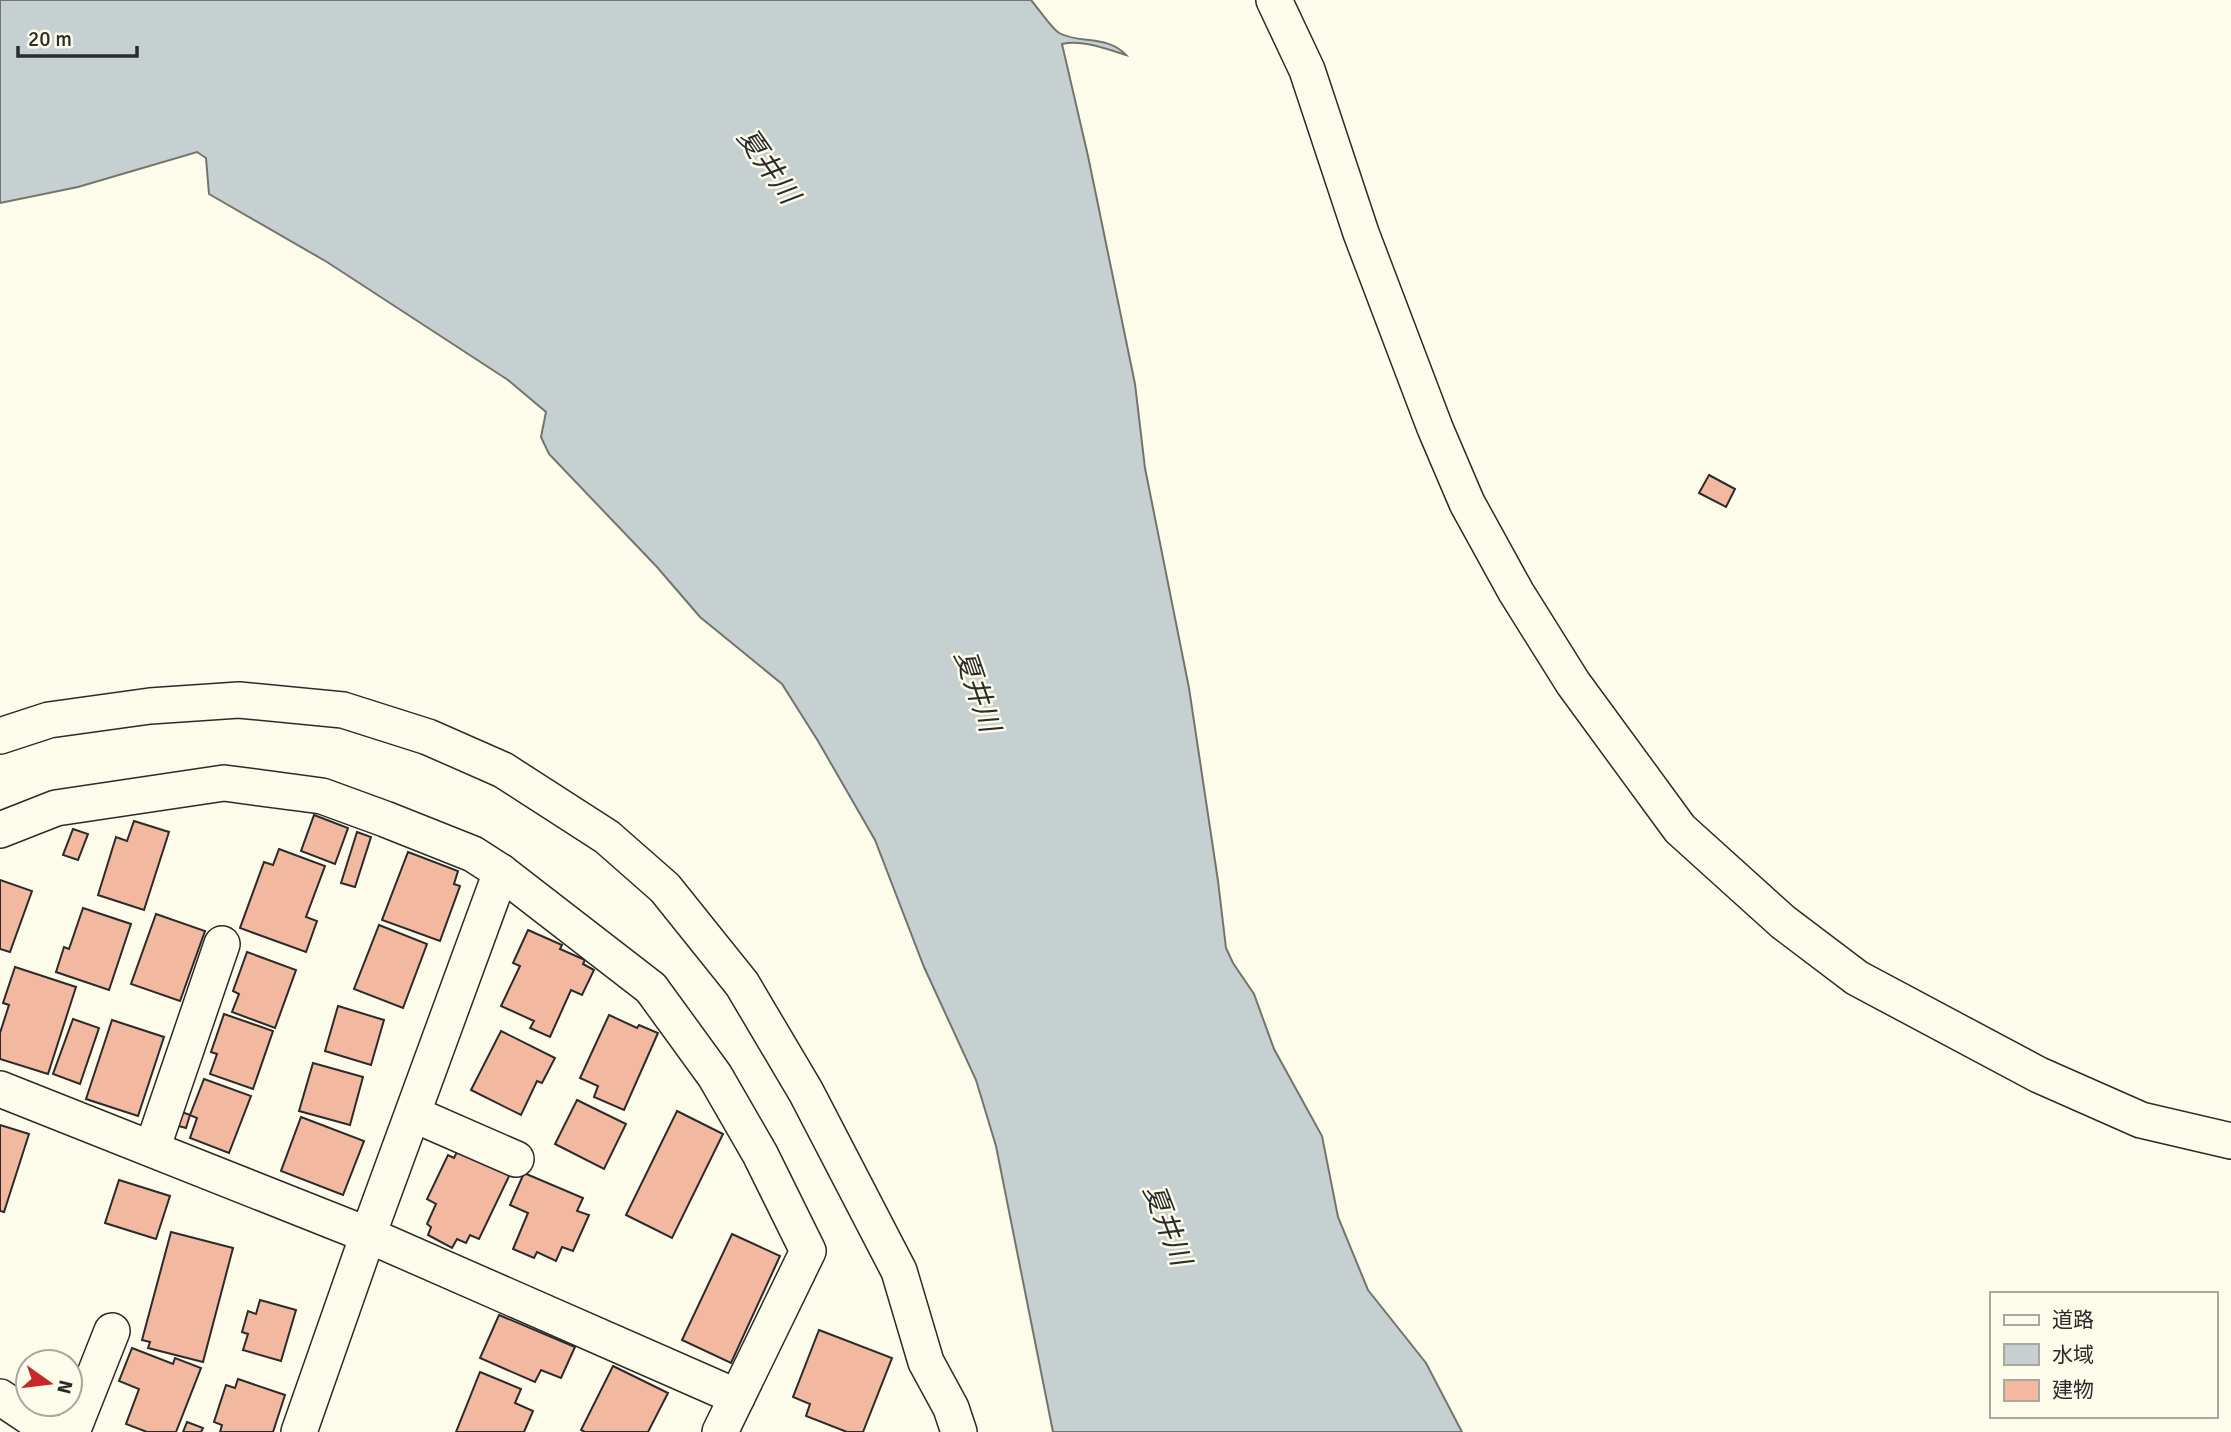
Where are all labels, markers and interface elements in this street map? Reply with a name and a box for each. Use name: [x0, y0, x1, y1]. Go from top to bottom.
scale bar: [18, 14, 136, 58]
text: 20 m: [28, 26, 72, 52]
water label: 夏井川: [730, 122, 808, 213]
water label: 夏井川: [947, 646, 1008, 739]
water label: 夏井川: [1136, 1180, 1199, 1273]
legend: [1990, 1292, 2217, 1418]
text: 道路: [2052, 1307, 2094, 1333]
text: 水域: [2052, 1342, 2094, 1368]
north arrow: [14, 1348, 84, 1418]
text: 建物: [2052, 1377, 2094, 1403]
text: N: [51, 1378, 78, 1396]

